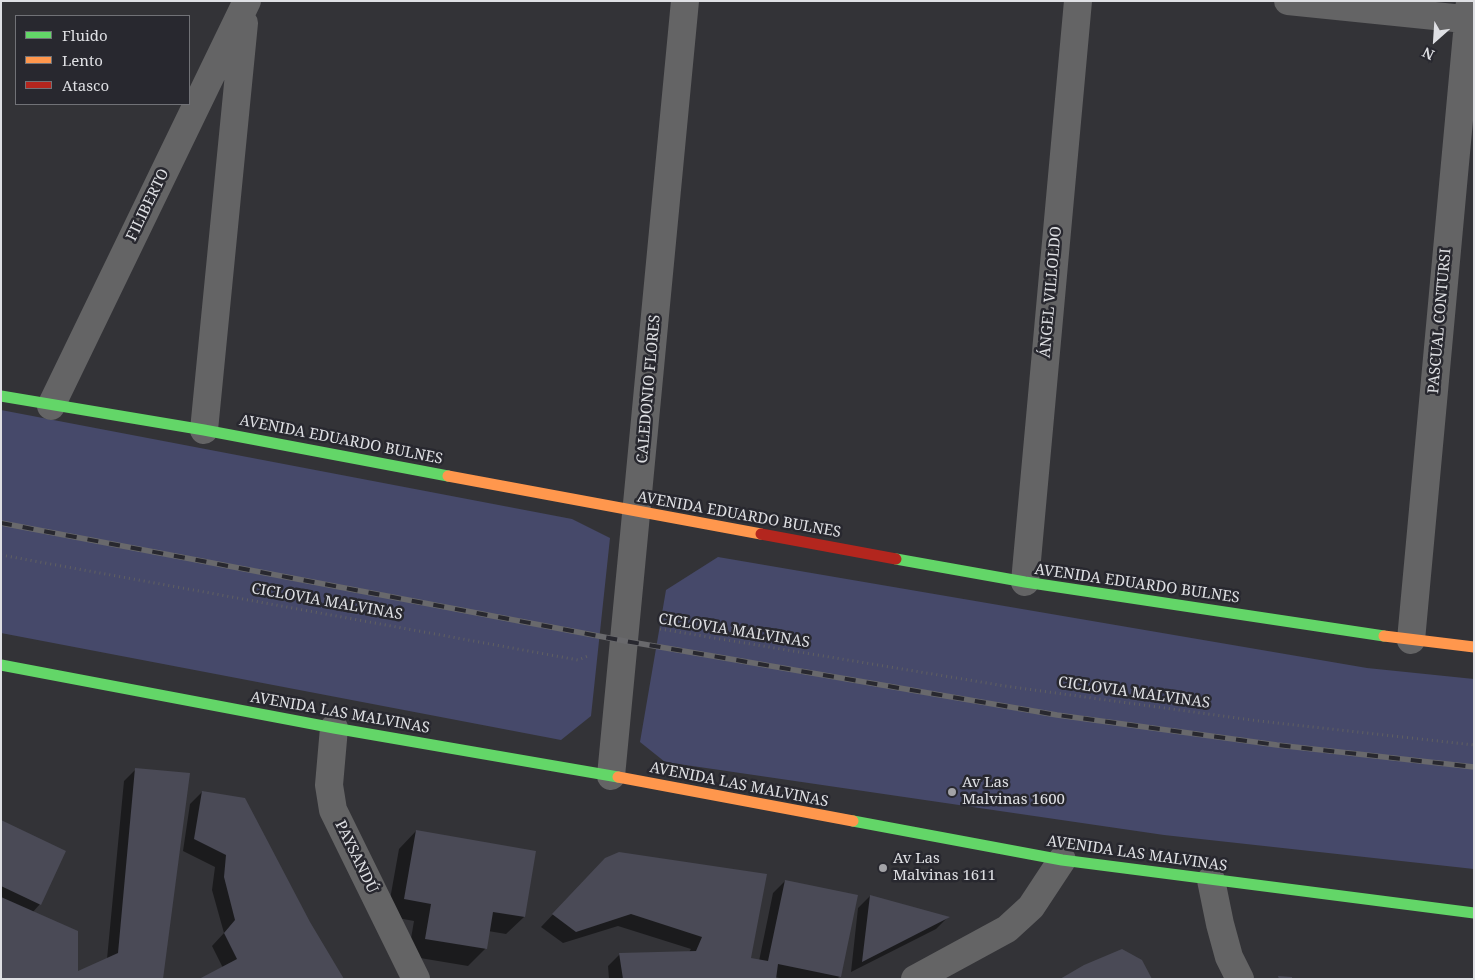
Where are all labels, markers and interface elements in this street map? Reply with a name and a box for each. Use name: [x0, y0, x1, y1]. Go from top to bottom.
legend: [15, 15, 190, 105]
north arrow: [1410, 15, 1460, 65]
text: Fluido: [62, 25, 108, 45]
text: N: [1419, 43, 1437, 65]
text: Lento: [62, 50, 103, 70]
text: Atasco: [62, 75, 109, 95]
street label: FILIBERTO: [123, 166, 173, 244]
street label: ÁNGEL VILLOLDO: [1036, 225, 1066, 359]
street label: PASCUAL CONTURSI: [1425, 248, 1455, 394]
street label: CALEDONIO FLORES: [634, 314, 664, 464]
street label: AVENIDA EDUARDO BULNES: [238, 411, 444, 469]
street label: AVENIDA EDUARDO BULNES: [636, 488, 842, 542]
street label: AVENIDA EDUARDO BULNES: [1033, 561, 1241, 607]
street label: CICLOVIA MALVINAS: [250, 580, 404, 624]
street label: CICLOVIA MALVINAS: [657, 610, 811, 652]
street label: CICLOVIA MALVINAS: [1057, 673, 1211, 713]
street label: AVENIDA LAS MALVINAS: [249, 688, 431, 738]
street label: AVENIDA LAS MALVINAS: [648, 759, 830, 811]
place label: Av Las Malvinas 1600: [962, 774, 1065, 809]
marker: Av Las Malvinas 1600: [946, 786, 958, 798]
street label: PAYSANDÚ: [331, 818, 381, 896]
street label: AVENIDA LAS MALVINAS: [1046, 832, 1228, 876]
place label: Av Las Malvinas 1611: [893, 850, 996, 885]
marker: Av Las Malvinas 1611: [877, 862, 889, 874]

